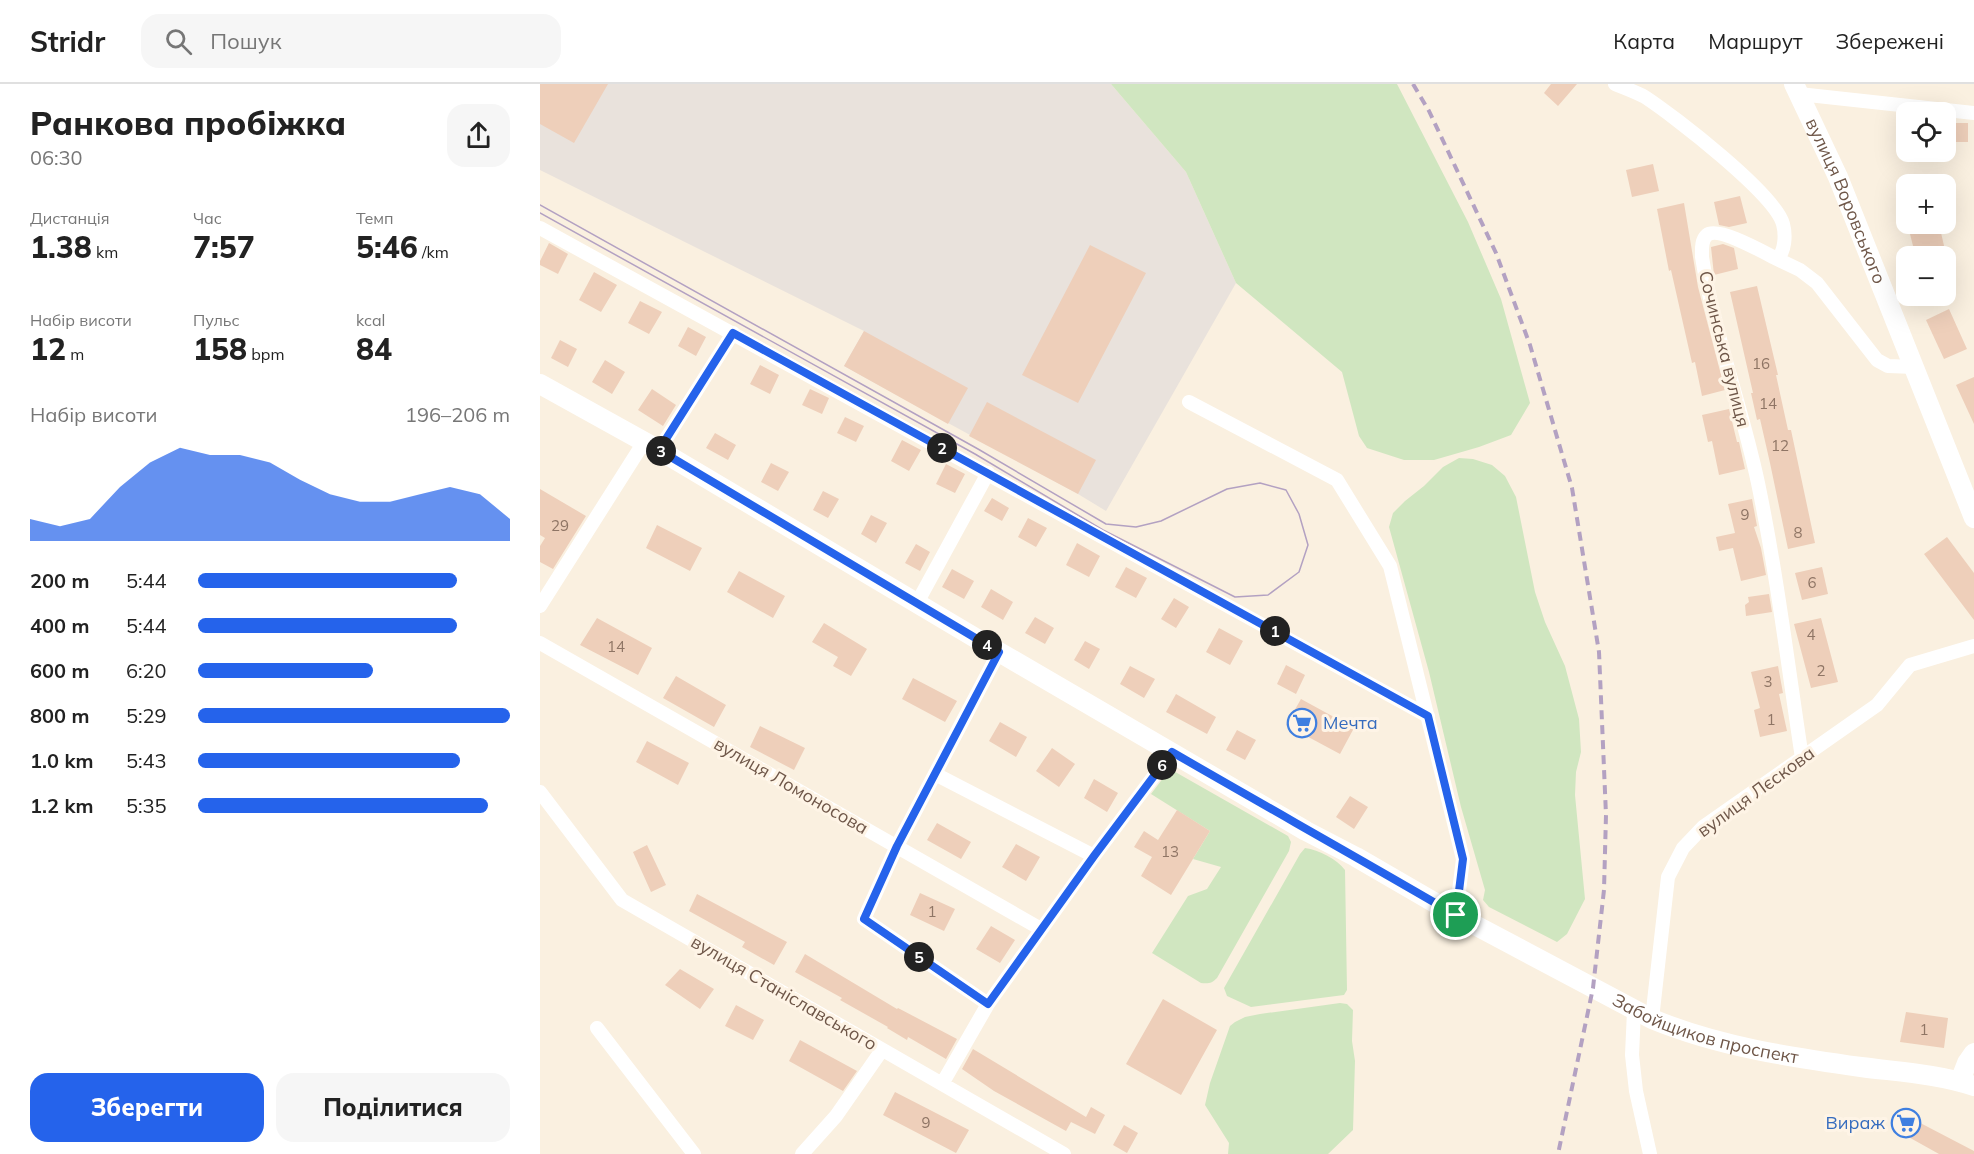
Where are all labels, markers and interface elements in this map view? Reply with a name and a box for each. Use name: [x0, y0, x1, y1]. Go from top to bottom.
search box: [141, 14, 561, 68]
text: Stridr: [30, 24, 105, 59]
icon: search: [162, 25, 195, 58]
text: Пошук: [210, 27, 282, 55]
text: Карта: [1613, 28, 1675, 54]
text: Маршрут: [1708, 28, 1803, 54]
text: Збережені: [1836, 28, 1944, 54]
text: Ранкова пробіжка: [30, 102, 346, 143]
map controls: [1896, 102, 1956, 306]
button: locate: [1896, 102, 1956, 162]
button: share: [447, 104, 510, 167]
street label: вулиця Воровського: [1801, 114, 1891, 287]
text: 06:30: [30, 145, 83, 170]
button: +: [1896, 174, 1956, 234]
text: Дистанція: [30, 208, 110, 228]
text: Час: [193, 208, 222, 228]
text: Темп: [356, 208, 394, 228]
text: 1.38: [30, 228, 92, 266]
text: 7:57: [193, 228, 255, 266]
text: 5:46: [356, 228, 418, 266]
text: km: [92, 242, 118, 262]
text: /km: [418, 242, 449, 262]
button: −: [1896, 246, 1956, 306]
street label: Сочинська вулиця: [1694, 269, 1755, 429]
text: Набір висоти: [30, 310, 132, 330]
text: Пульс: [193, 310, 240, 330]
text: kcal: [356, 310, 385, 330]
text: 12: [30, 330, 66, 368]
text: 158: [193, 330, 247, 368]
text: 84: [356, 330, 392, 368]
text: m: [66, 344, 84, 364]
text: bpm: [247, 344, 284, 364]
house number: 16: [1752, 354, 1770, 373]
house number: 14: [1759, 394, 1777, 413]
text: Набір висоти: [30, 402, 157, 427]
text: 196–206 m: [405, 402, 510, 427]
pin: 2: [927, 433, 957, 463]
pin: 3: [646, 436, 676, 466]
house number: 12: [1771, 436, 1789, 455]
text: 2: [937, 438, 947, 458]
text: 3: [656, 441, 666, 461]
house number: 9: [1740, 505, 1750, 524]
house number: 29: [551, 516, 569, 535]
house number: 8: [1793, 523, 1803, 542]
text: 200 m: [30, 568, 89, 593]
text: 5:44: [126, 568, 167, 593]
house number: 6: [1807, 573, 1817, 592]
text: 400 m: [30, 613, 89, 638]
text: 5:44: [126, 613, 167, 638]
pin: 1: [1260, 616, 1290, 646]
text: 1: [1270, 621, 1280, 641]
house number: 4: [1806, 625, 1816, 644]
pin: 4: [972, 630, 1002, 660]
text: 4: [982, 635, 992, 655]
house number: 14: [607, 637, 625, 656]
text: 600 m: [30, 658, 89, 683]
text: 6:20: [126, 658, 167, 683]
house number: 2: [1816, 661, 1826, 680]
house number: 3: [1763, 672, 1773, 691]
text: 800 m: [30, 703, 89, 728]
text: 5:29: [126, 703, 167, 728]
supermarket icon: Мечта: [1286, 707, 1318, 739]
house number: 1: [1766, 710, 1776, 729]
place label: Мечта: [1323, 711, 1378, 734]
street label: вулиця Ломоносова: [710, 732, 873, 839]
street label: вулиця Лєскова: [1692, 741, 1819, 842]
text: 1.0 km: [30, 748, 93, 773]
text: 5:43: [126, 748, 167, 773]
pin: 6: [1147, 750, 1177, 780]
text: 6: [1157, 755, 1167, 775]
text: 1.2 km: [30, 793, 93, 818]
text: 5:35: [126, 793, 167, 818]
house number: 13: [1161, 842, 1179, 861]
pin: [1430, 889, 1481, 940]
icon: arrive: [1439, 898, 1472, 931]
house number: 1: [927, 902, 937, 921]
street label: вулиця Станіславського: [687, 930, 881, 1055]
pin: 5: [904, 942, 934, 972]
text: 5: [914, 947, 924, 967]
street label: Забойщиков проспект: [1609, 988, 1801, 1069]
house number: 1: [1919, 1020, 1929, 1039]
button: Зберегти: [30, 1073, 264, 1142]
button: Поділитися: [276, 1073, 510, 1142]
supermarket icon: Вираж: [1890, 1107, 1922, 1139]
place label: Вираж: [1826, 1111, 1885, 1134]
house number: 9: [921, 1113, 931, 1132]

